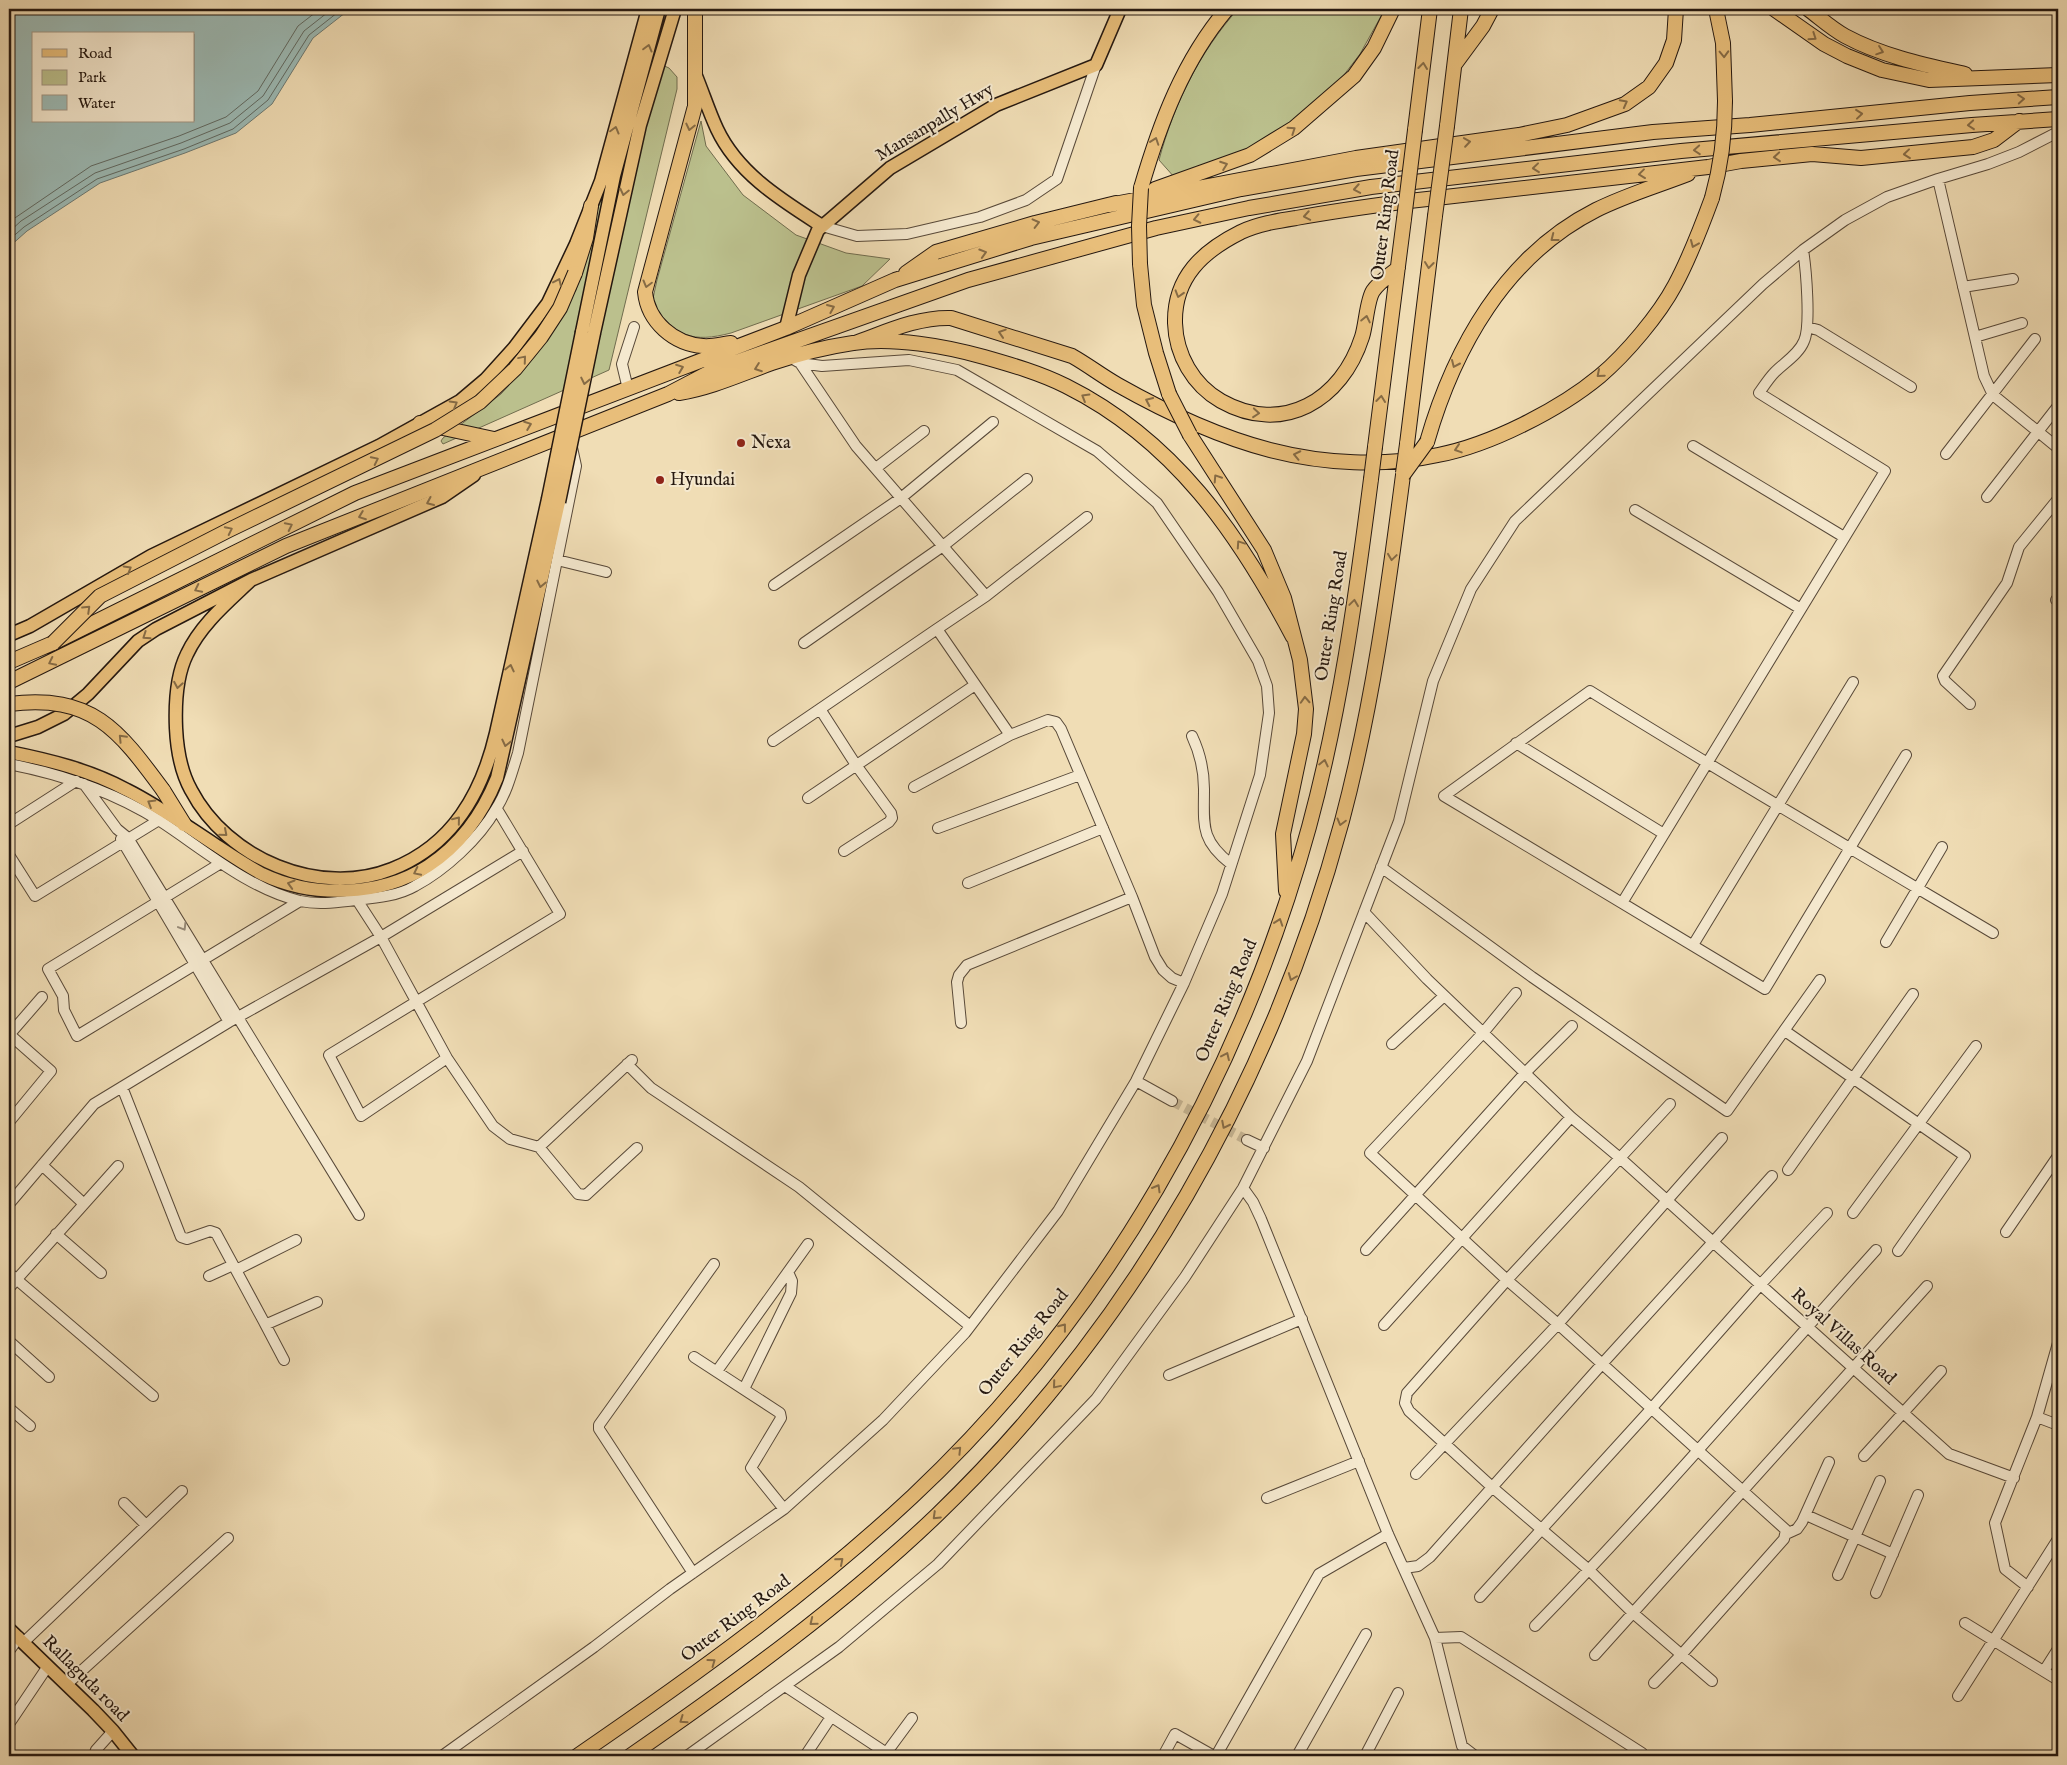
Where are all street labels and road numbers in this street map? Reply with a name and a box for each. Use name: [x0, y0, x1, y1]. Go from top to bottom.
street label: Mansanpally Hwy: [872, 79, 998, 167]
street label: Outer Ring Road: [1367, 148, 1405, 282]
street label: Outer Ring Road: [1310, 549, 1354, 683]
street label: Outer Ring Road: [1191, 936, 1263, 1066]
street label: Outer Ring Road: [974, 1284, 1075, 1401]
street label: Royal Villas Road: [1786, 1284, 1901, 1391]
street label: Outer Ring Road: [677, 1570, 796, 1668]
street label: Rallaguda road: [37, 1631, 133, 1727]

